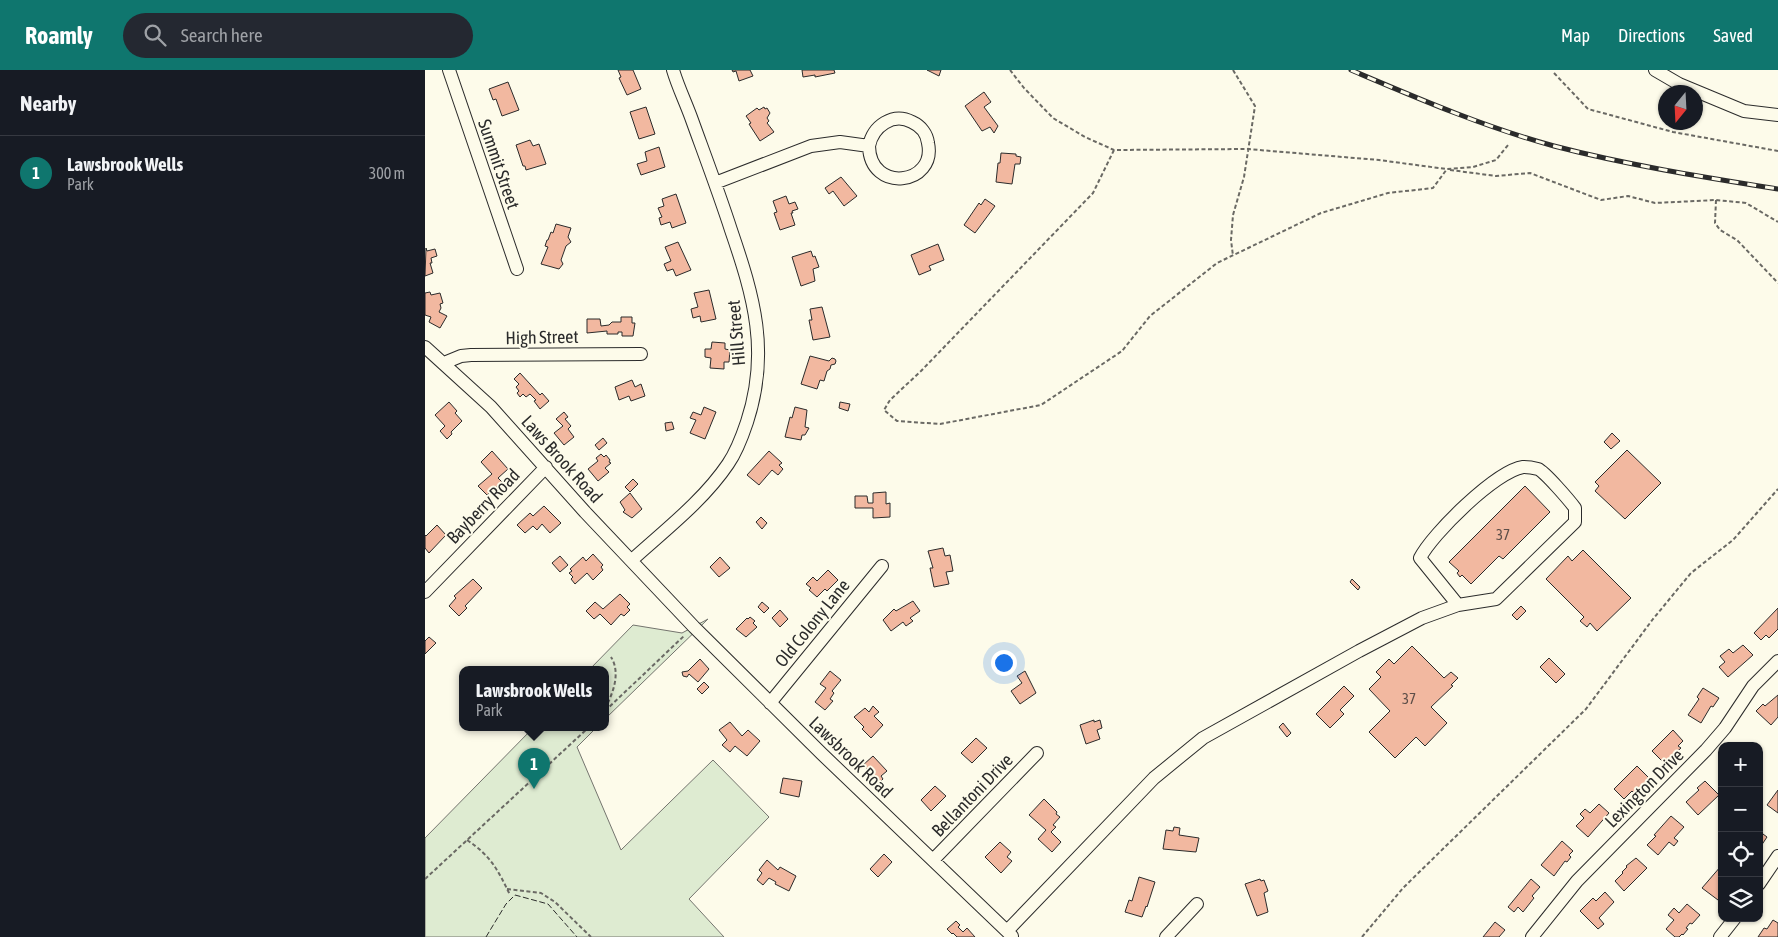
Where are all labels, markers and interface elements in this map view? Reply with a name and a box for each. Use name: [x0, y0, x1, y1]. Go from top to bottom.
search box: [123, 13, 473, 58]
icon: search: [141, 21, 169, 49]
text: Roamly: [25, 22, 93, 49]
text: Search here: [181, 24, 263, 46]
text: Map: [1561, 25, 1590, 46]
text: Directions: [1618, 25, 1685, 46]
text: Saved: [1713, 25, 1753, 46]
north arrow: [1658, 85, 1703, 130]
text: Nearby: [20, 91, 76, 115]
street label: Summit Street: [474, 116, 524, 212]
text: Lawsbrook Wells: [67, 153, 183, 175]
text: 1: [32, 164, 40, 182]
text: 300 m: [369, 164, 405, 182]
text: Park: [67, 175, 94, 193]
street label: Hill Street: [723, 299, 749, 367]
street label: High Street: [505, 326, 579, 348]
street label: Laws Brook Road: [517, 411, 607, 507]
street label: Bayberry Road: [442, 464, 524, 548]
house number: 37: [1496, 526, 1510, 543]
street label: Old Colony Lane: [770, 575, 854, 671]
your location: [991, 650, 1017, 676]
popup: [459, 666, 609, 731]
text: Lawsbrook Wells: [476, 679, 592, 701]
house number: 37: [1402, 690, 1416, 707]
text: Park: [476, 701, 503, 719]
street label: Lawsbrook Road: [805, 712, 897, 802]
map controls: [1718, 742, 1763, 922]
button: +: [1718, 742, 1763, 787]
street label: Lexington Drive: [1600, 744, 1688, 832]
pin: 1: [518, 748, 550, 789]
street label: Bellantoni Drive: [927, 749, 1017, 841]
button: −: [1718, 787, 1763, 832]
button: locate: [1718, 832, 1763, 877]
button: layers: [1718, 877, 1763, 922]

